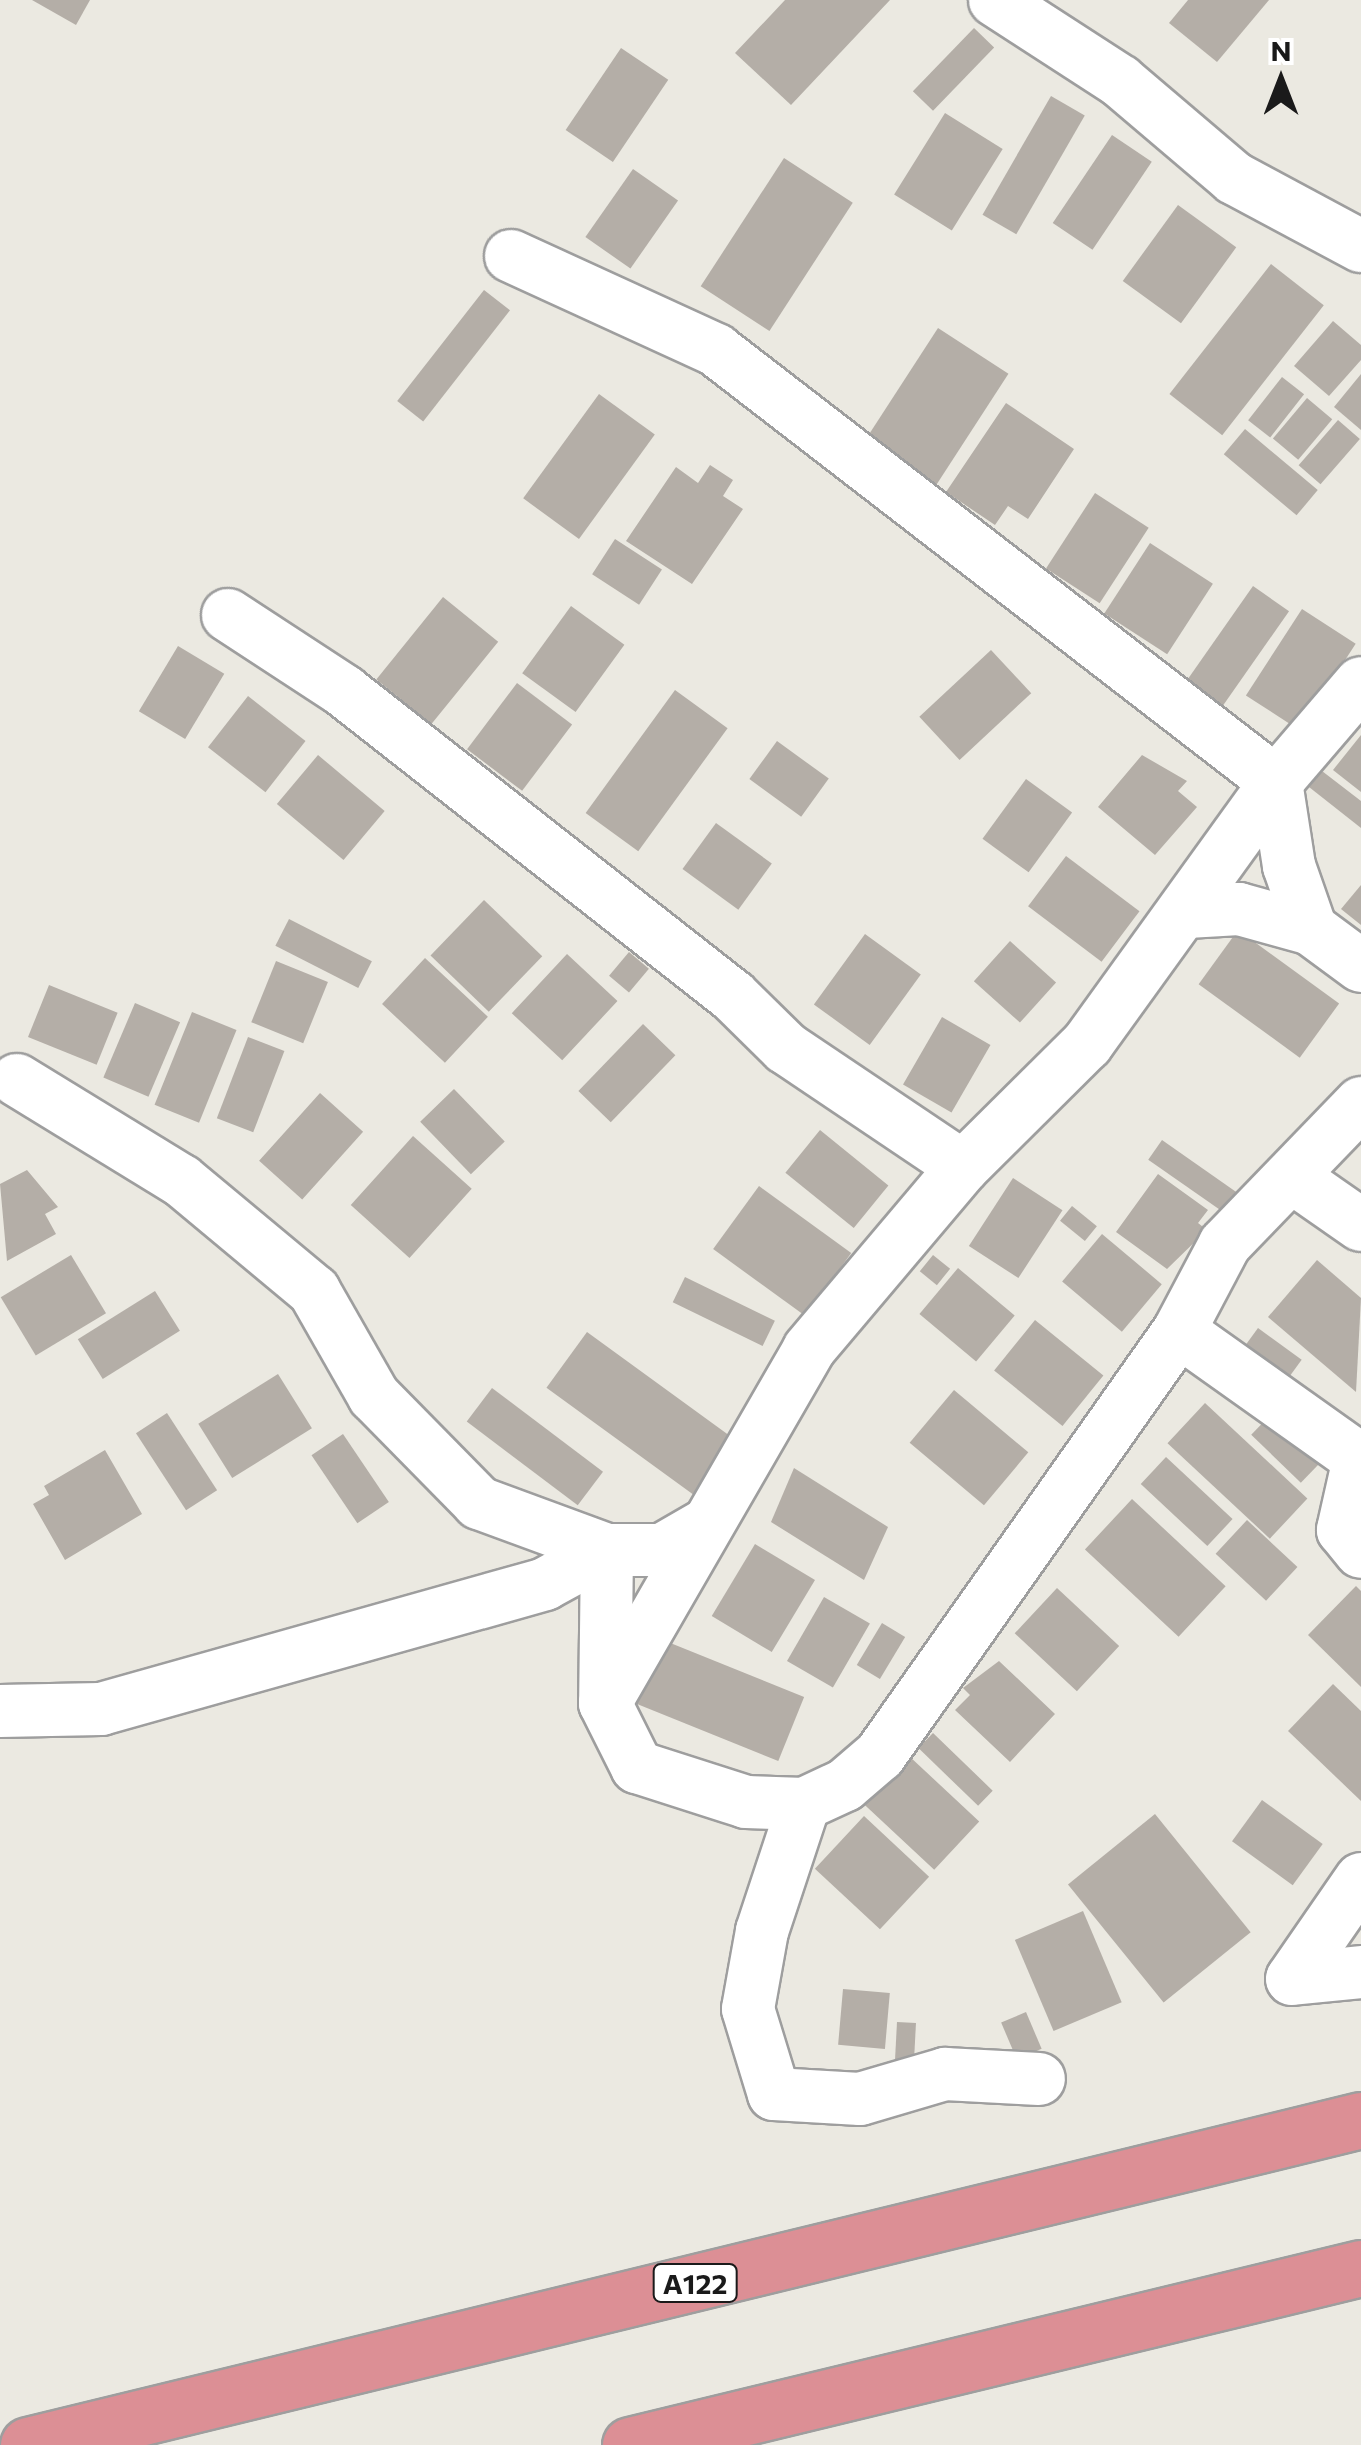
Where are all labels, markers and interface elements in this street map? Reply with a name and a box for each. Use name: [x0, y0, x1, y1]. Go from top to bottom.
north arrow: [1231, 30, 1331, 130]
text: N: [1271, 33, 1292, 67]
road number: A122: [652, 2260, 738, 2306]

